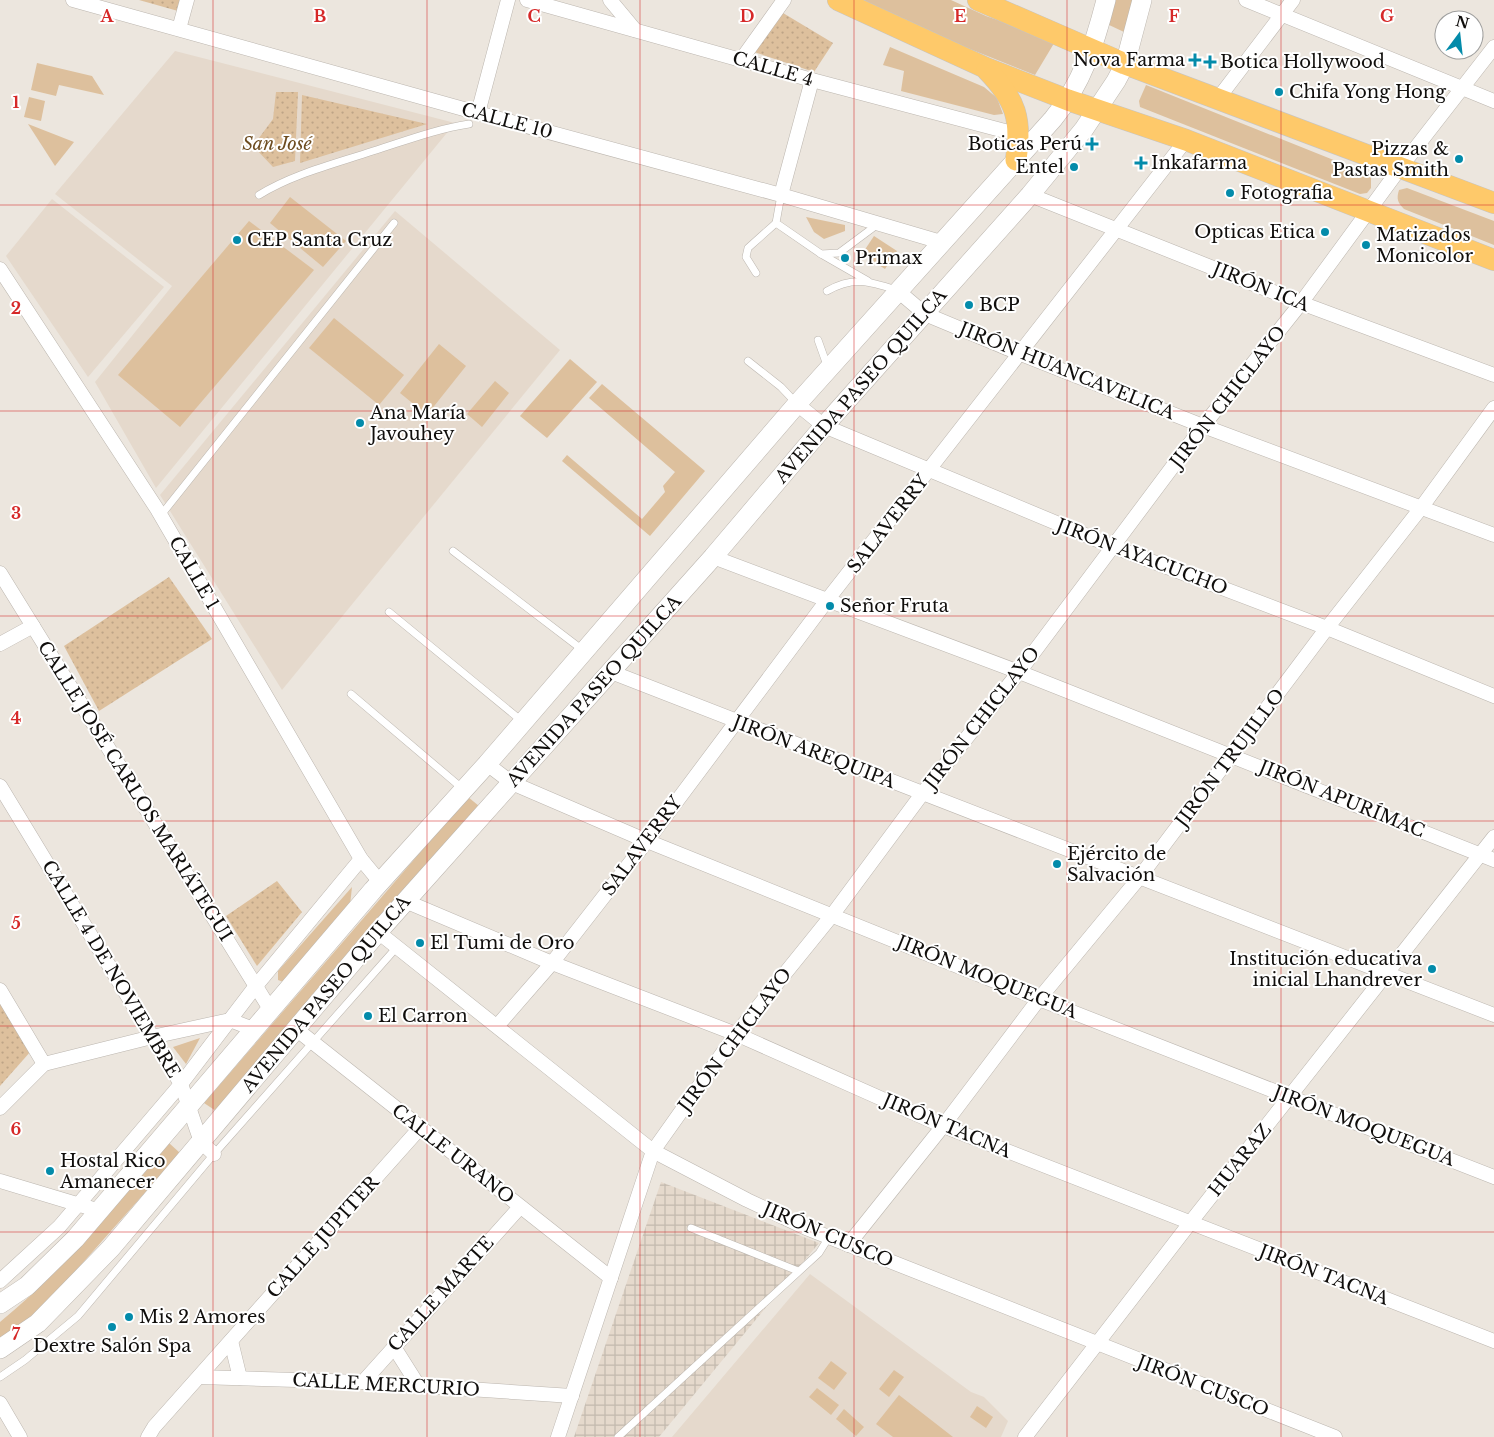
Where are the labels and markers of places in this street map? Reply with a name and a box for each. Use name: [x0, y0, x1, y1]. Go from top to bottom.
place label: Nova Farma: [1073, 49, 1185, 71]
place label: Botica Hollywood: [1220, 51, 1385, 73]
marker: Nova Farma: [1189, 54, 1201, 66]
marker: Botica Hollywood: [1204, 56, 1216, 68]
place label: Chifa Yong Hong: [1289, 81, 1446, 103]
marker: Chifa Yong Hong: [1273, 86, 1285, 98]
place label: Boticas Perú: [968, 133, 1082, 155]
marker: Boticas Perú: [1086, 138, 1098, 150]
place label: Pizzas & Pastas Smith: [1332, 138, 1449, 181]
place label: Inkafarma: [1151, 152, 1247, 174]
marker: Pizzas & Pastas Smith: [1453, 153, 1465, 165]
place label: Entel: [1016, 156, 1064, 178]
marker: Inkafarma: [1135, 157, 1147, 169]
marker: Entel: [1068, 161, 1080, 173]
place label: Fotografia: [1240, 182, 1333, 204]
marker: Fotografia: [1224, 187, 1236, 199]
place label: Opticas Etica: [1194, 221, 1315, 243]
place label: Matizados Monicolor: [1376, 224, 1473, 267]
marker: Opticas Etica: [1319, 226, 1331, 238]
place label: CEP Santa Cruz: [247, 229, 392, 251]
marker: CEP Santa Cruz: [231, 234, 243, 246]
marker: Matizados Monicolor: [1360, 239, 1372, 251]
place label: Primax: [855, 247, 922, 269]
marker: Primax: [839, 252, 851, 264]
place label: BCP: [979, 294, 1020, 316]
marker: BCP: [963, 299, 975, 311]
place label: Ana María Javouhey: [368, 402, 466, 445]
marker: Ana María Javouhey: [354, 417, 366, 429]
place label: Señor Fruta: [840, 595, 949, 617]
marker: Señor Fruta: [824, 600, 836, 612]
place label: Ejército de Salvación: [1067, 843, 1166, 886]
marker: Ejército de Salvación: [1051, 858, 1063, 870]
place label: El Tumi de Oro: [430, 932, 574, 954]
marker: El Tumi de Oro: [414, 937, 426, 949]
place label: Institución educativa inicial Lhandrever: [1229, 948, 1422, 991]
marker: Institución educativa inicial Lhandrever: [1426, 963, 1438, 975]
place label: El Carron: [378, 1005, 468, 1027]
marker: El Carron: [362, 1010, 374, 1022]
place label: Hostal Rico Amanecer: [59, 1150, 166, 1193]
marker: Hostal Rico Amanecer: [44, 1165, 56, 1177]
place label: Mis 2 Amores: [139, 1306, 266, 1328]
marker: Mis 2 Amores: [123, 1311, 135, 1323]
marker: Dextre Salón Spa: [106, 1321, 118, 1333]
place label: Dextre Salón Spa: [33, 1335, 191, 1357]

